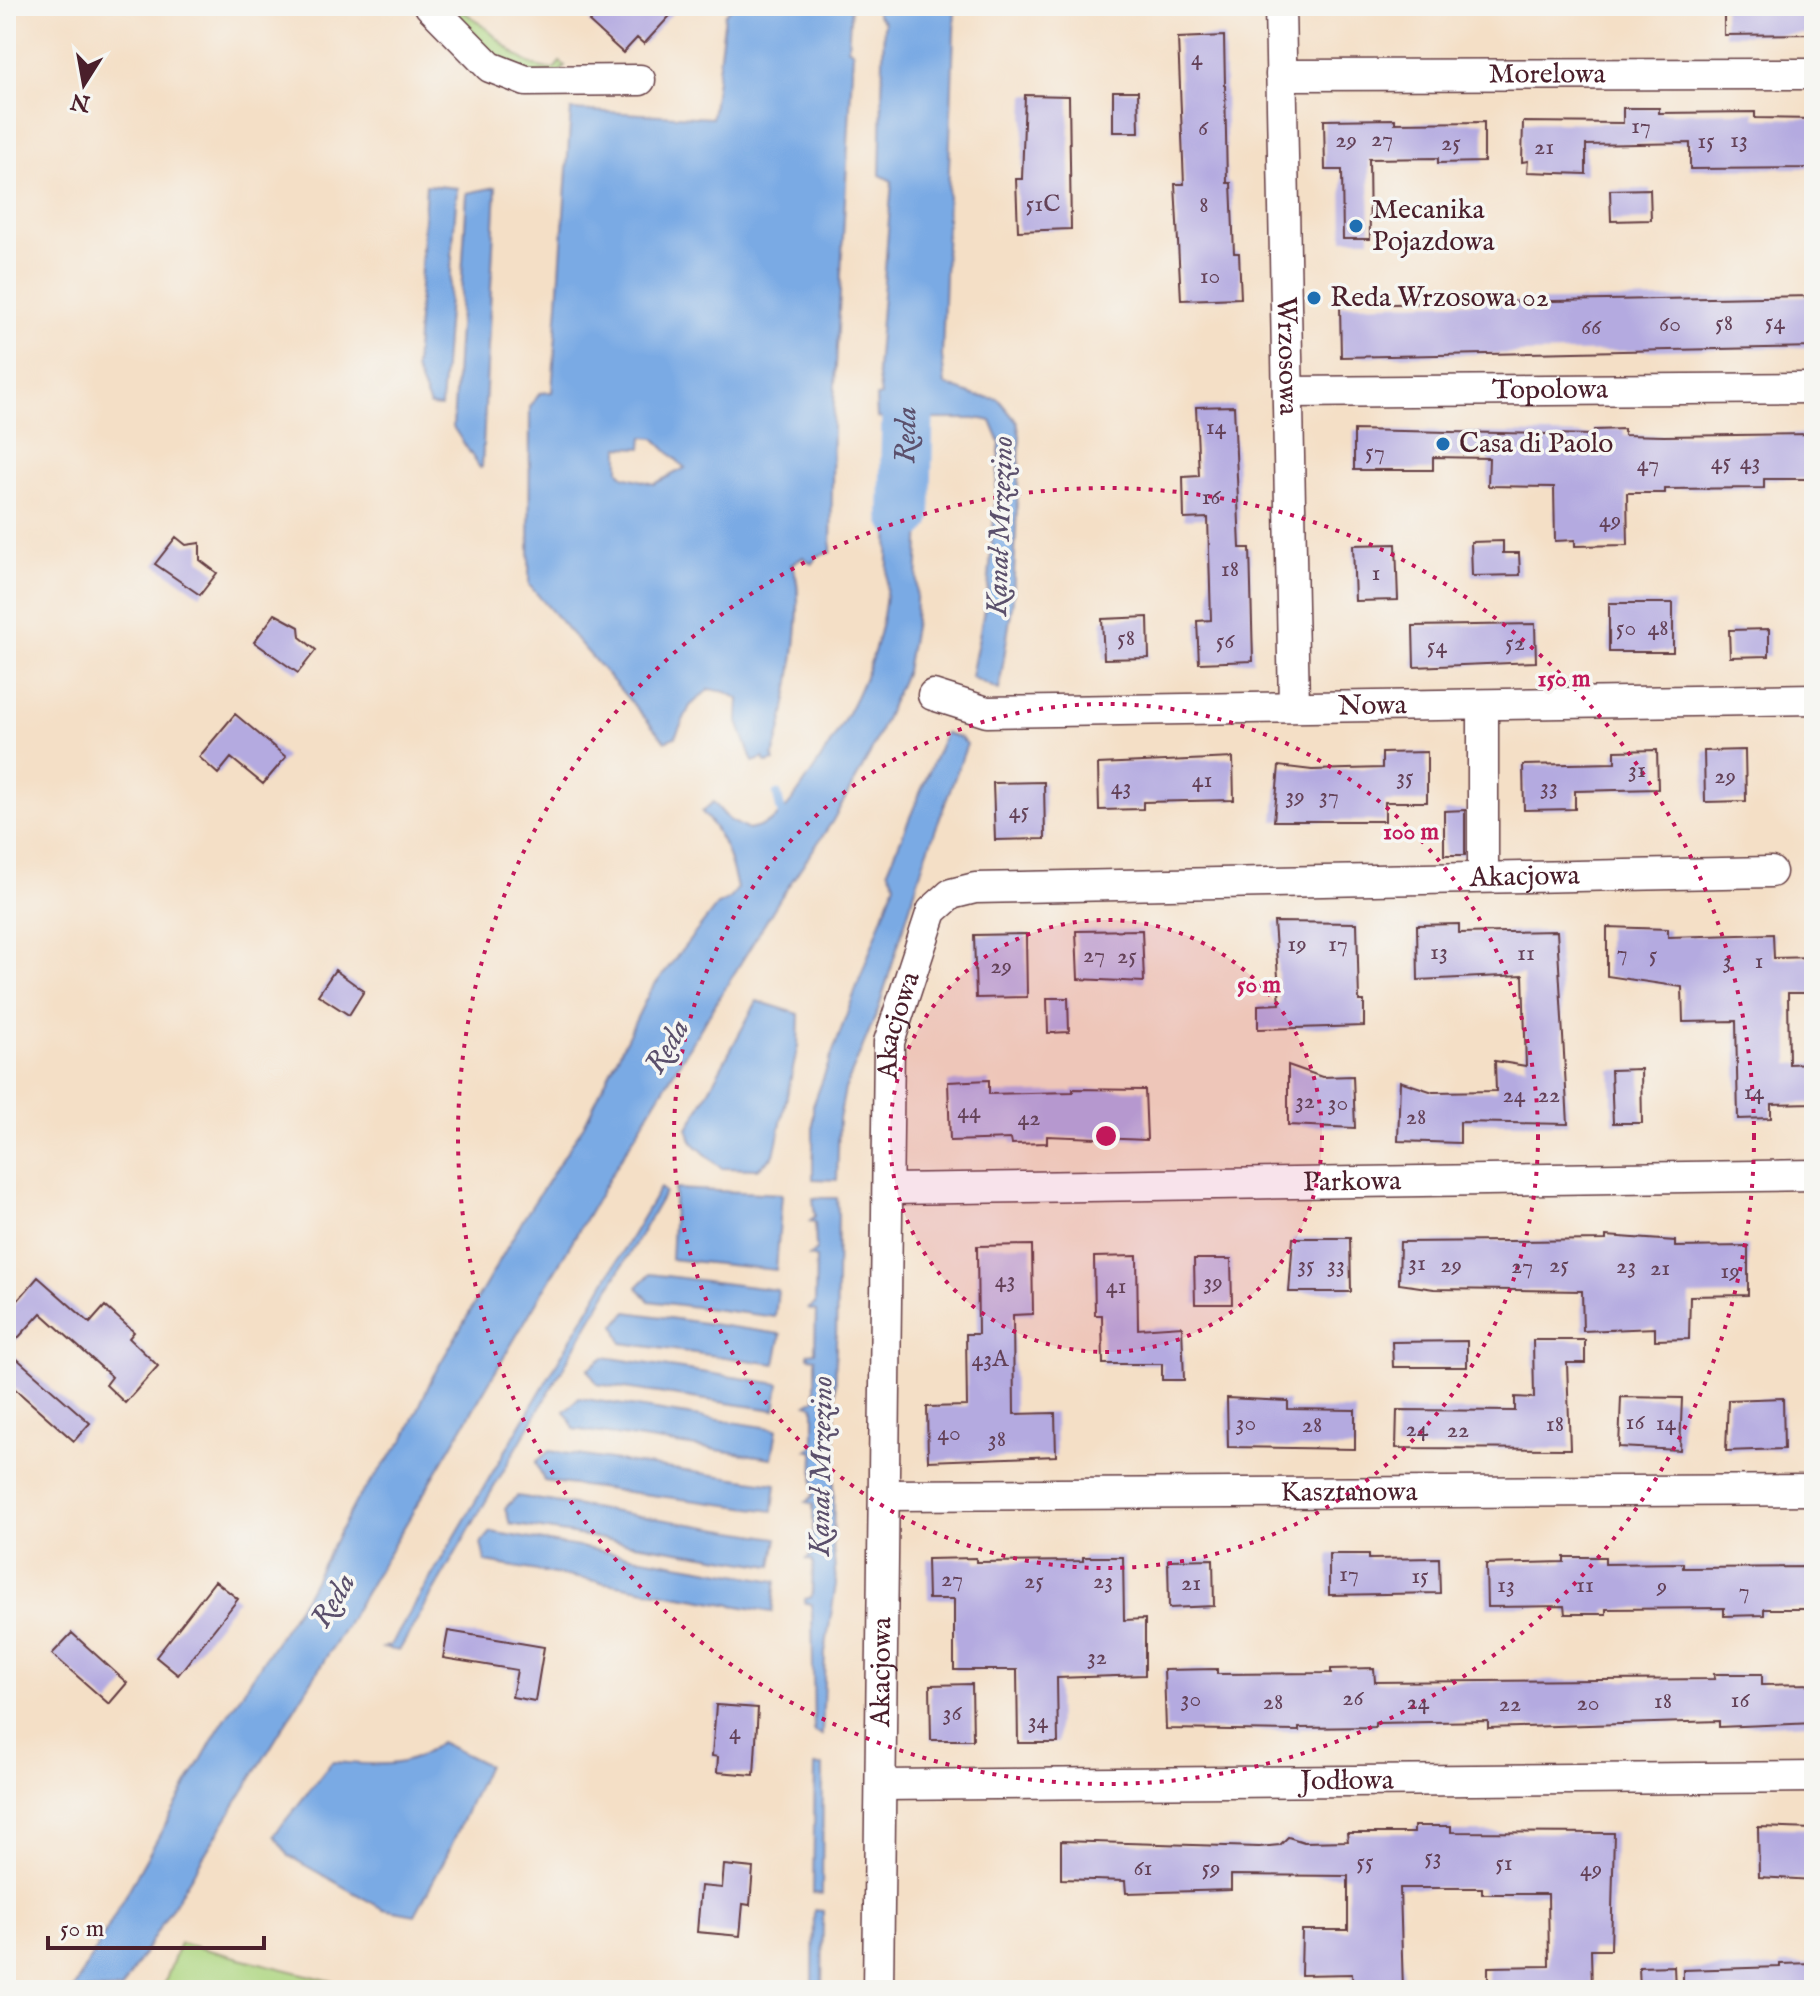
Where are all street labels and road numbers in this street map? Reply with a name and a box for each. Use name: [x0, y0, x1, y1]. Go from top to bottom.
street label: Morelowa: [1488, 57, 1606, 92]
street label: Wrzosowa: [1268, 296, 1306, 417]
street label: Topolowa: [1492, 372, 1609, 408]
street label: Nowa: [1338, 688, 1408, 724]
street label: Akacjowa: [1468, 858, 1581, 896]
street label: Akacjowa: [871, 966, 929, 1080]
street label: Parkowa: [1303, 1164, 1402, 1200]
street label: Kasztanowa: [1280, 1475, 1419, 1510]
street label: Akacjowa: [864, 1616, 900, 1728]
street label: Jodłowa: [1297, 1763, 1395, 1799]

